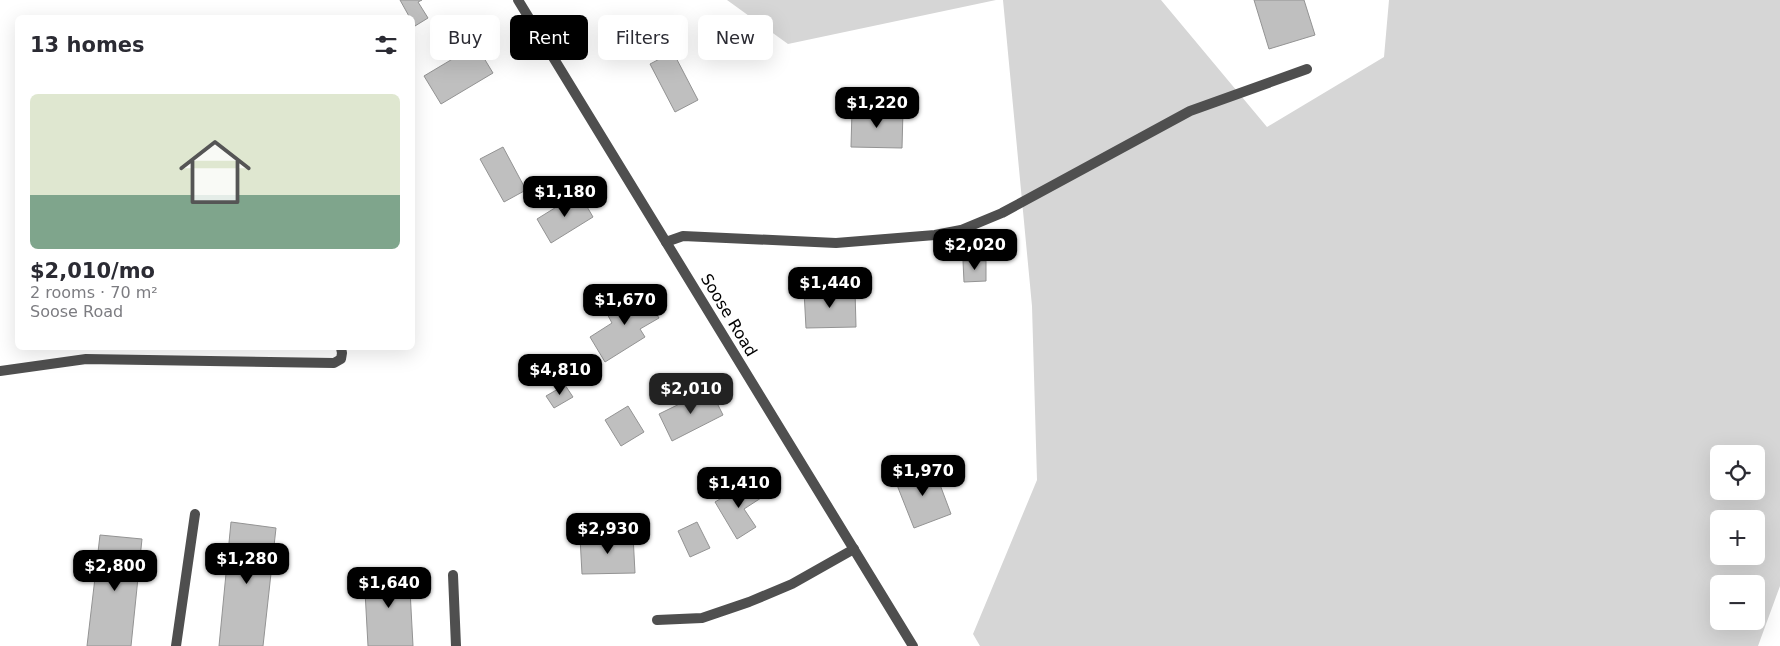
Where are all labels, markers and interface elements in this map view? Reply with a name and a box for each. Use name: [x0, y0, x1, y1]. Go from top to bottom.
chip: Buy: [430, 15, 500, 60]
chip: Rent: [510, 15, 588, 60]
chip: Filters: [598, 15, 688, 60]
chip: New: [698, 15, 773, 60]
icon: filters: [372, 31, 400, 59]
text: 13 homes: [30, 33, 145, 57]
pin: $1,220: [836, 86, 918, 129]
text: $1,220: [846, 93, 908, 112]
icon: home: [170, 127, 260, 217]
pin: $1,180: [524, 176, 606, 218]
text: $1,180: [534, 182, 596, 201]
pin: $2,020: [934, 228, 1016, 271]
text: $2,020: [944, 235, 1006, 254]
text: $2,010/mo: [30, 259, 155, 283]
pin: $1,440: [789, 266, 871, 309]
street label: Soose Road: [697, 270, 761, 360]
text: $1,440: [799, 273, 861, 292]
text: 2 rooms · 70 m²: [30, 283, 158, 302]
pin: $1,670: [584, 284, 666, 326]
text: $1,670: [594, 290, 656, 309]
text: Soose Road: [30, 302, 123, 321]
pin: $4,810: [519, 354, 601, 396]
text: $4,810: [529, 360, 591, 379]
pin: $2,010: [650, 372, 732, 415]
text: $2,010: [660, 379, 722, 398]
map controls: [1710, 445, 1765, 630]
button: locate: [1710, 445, 1765, 500]
pin: $1,970: [882, 454, 964, 497]
text: $1,970: [892, 461, 954, 480]
pin: $1,410: [698, 466, 780, 509]
text: $1,410: [708, 473, 770, 492]
button: +: [1710, 510, 1765, 565]
pin: $2,930: [567, 512, 649, 555]
text: $2,930: [577, 519, 639, 538]
pin: $1,280: [206, 542, 288, 585]
text: $1,280: [216, 549, 278, 568]
pin: $2,800: [74, 550, 156, 592]
text: $2,800: [84, 556, 146, 575]
pin: $1,640: [348, 566, 430, 609]
text: $1,640: [358, 573, 420, 592]
button: −: [1710, 575, 1765, 630]

